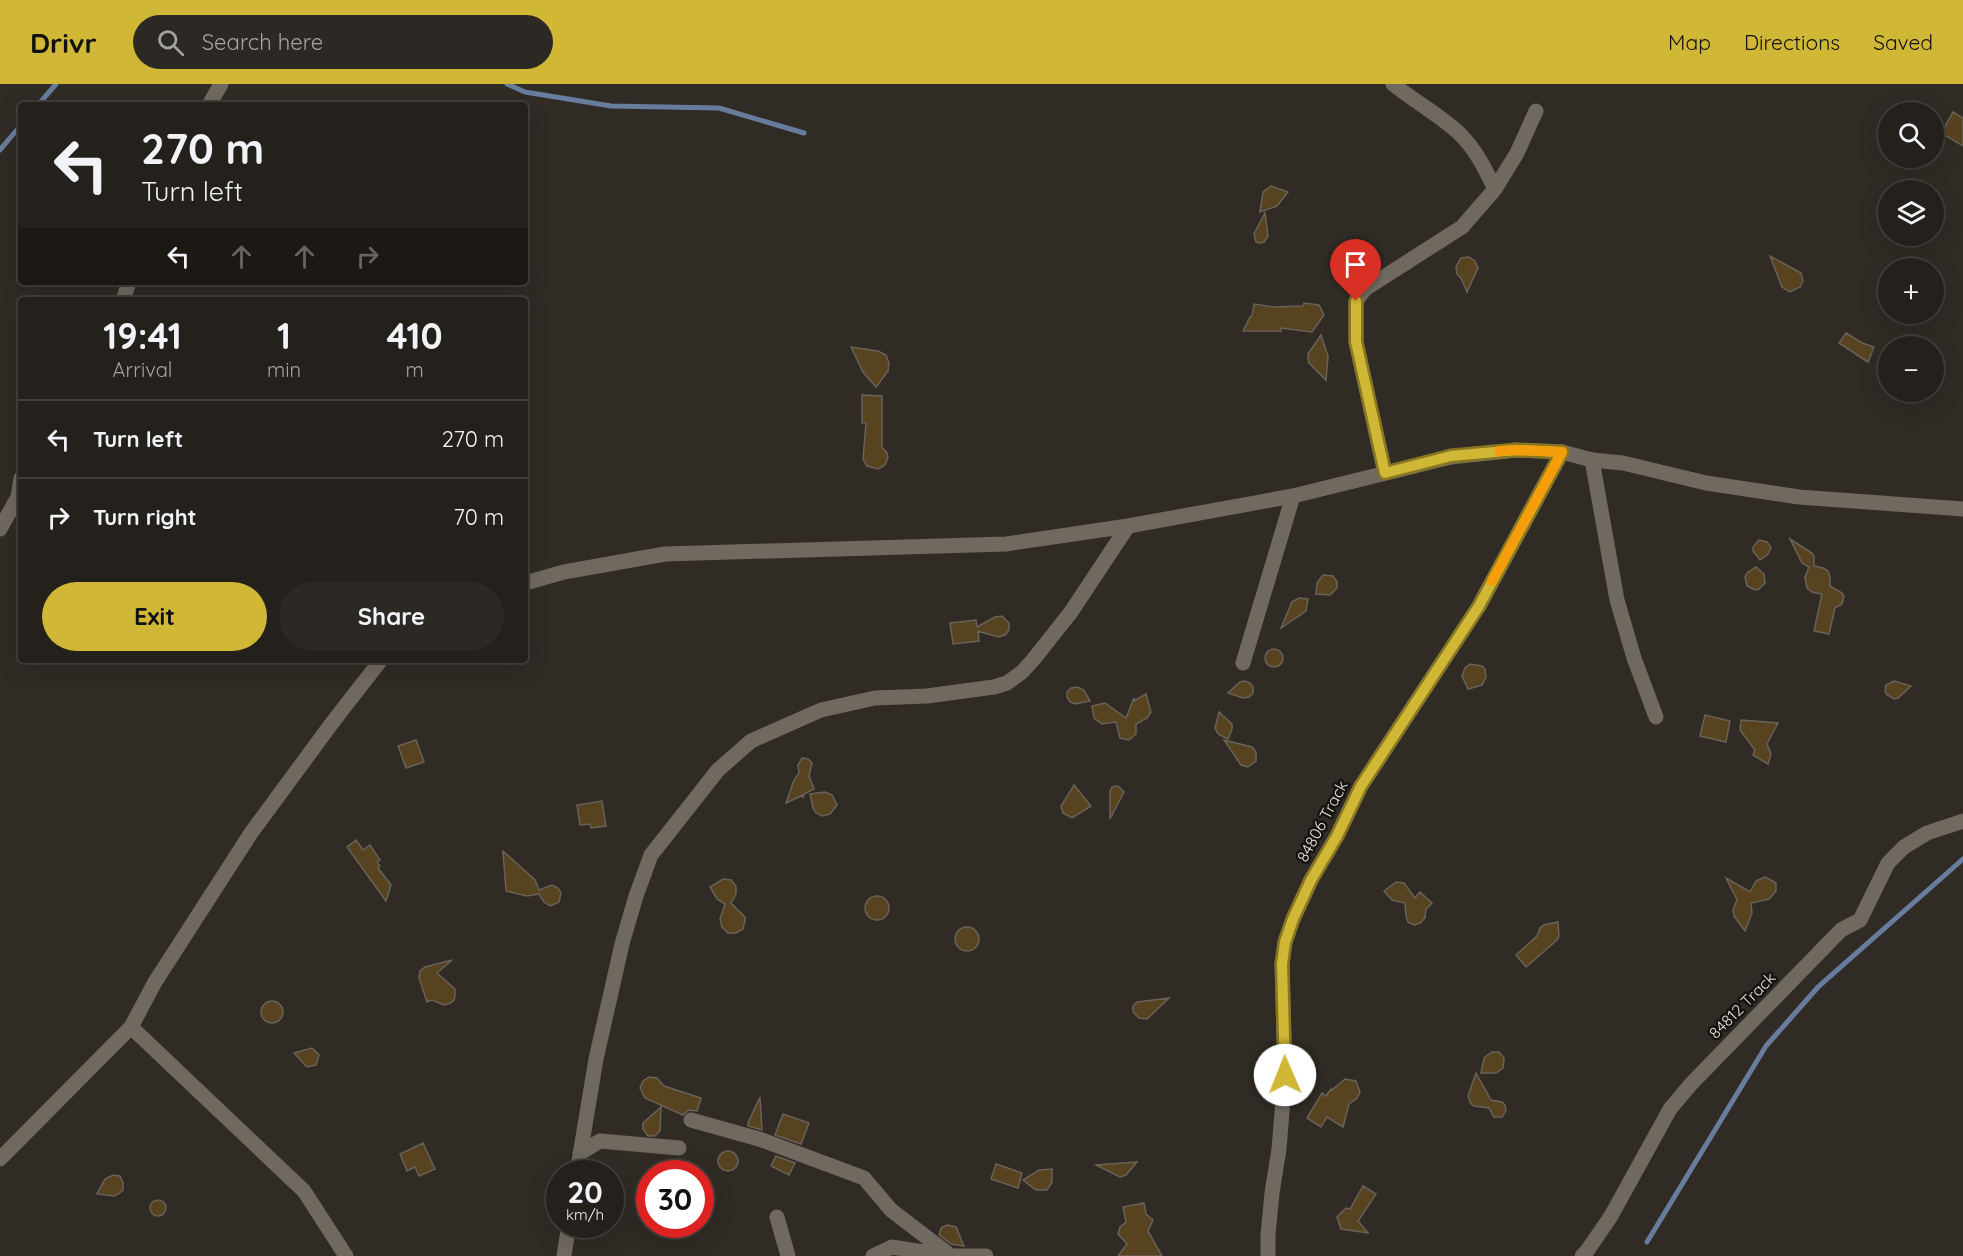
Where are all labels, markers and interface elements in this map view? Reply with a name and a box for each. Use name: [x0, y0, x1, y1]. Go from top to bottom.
search box: [133, 15, 553, 69]
text: Drivr: [30, 25, 97, 60]
icon: search: [154, 26, 187, 59]
text: Search here: [202, 28, 323, 56]
text: Map: [1668, 29, 1711, 55]
text: Directions: [1744, 29, 1840, 55]
text: Saved: [1873, 29, 1933, 55]
map controls: [1878, 102, 1944, 402]
button: search: [1878, 102, 1944, 168]
text: 270 m: [141, 122, 264, 175]
icon: left: [42, 126, 120, 204]
text: Turn left: [141, 174, 243, 208]
button: layers: [1878, 180, 1944, 246]
pin: [1330, 239, 1381, 301]
icon: left: [162, 240, 195, 273]
icon: ahead: [225, 240, 258, 273]
icon: ahead: [288, 240, 321, 273]
icon: right: [351, 240, 384, 273]
icon: arrive: [1339, 248, 1372, 281]
button: +: [1878, 258, 1944, 324]
text: 19:41: [103, 313, 182, 358]
text: 1: [277, 313, 291, 358]
text: 410: [386, 313, 443, 358]
button: −: [1878, 336, 1944, 402]
text: Arrival: [113, 357, 172, 382]
text: min: [267, 357, 301, 382]
text: m: [405, 357, 424, 382]
icon: left: [42, 423, 75, 456]
text: Turn left: [93, 425, 183, 453]
text: 270 m: [442, 425, 504, 453]
icon: right: [42, 501, 75, 534]
text: Turn right: [93, 503, 197, 531]
text: 70 m: [454, 503, 504, 531]
button: Exit: [42, 582, 267, 651]
button: Share: [279, 582, 504, 651]
street label: 84806 Track: [1292, 777, 1352, 865]
street label: 84812 Track: [1704, 967, 1780, 1043]
position arrow: [1253, 1043, 1317, 1107]
speed limit sign: 30: [636, 1160, 714, 1238]
text: 20: [567, 1173, 603, 1211]
text: km/h: [566, 1205, 604, 1224]

